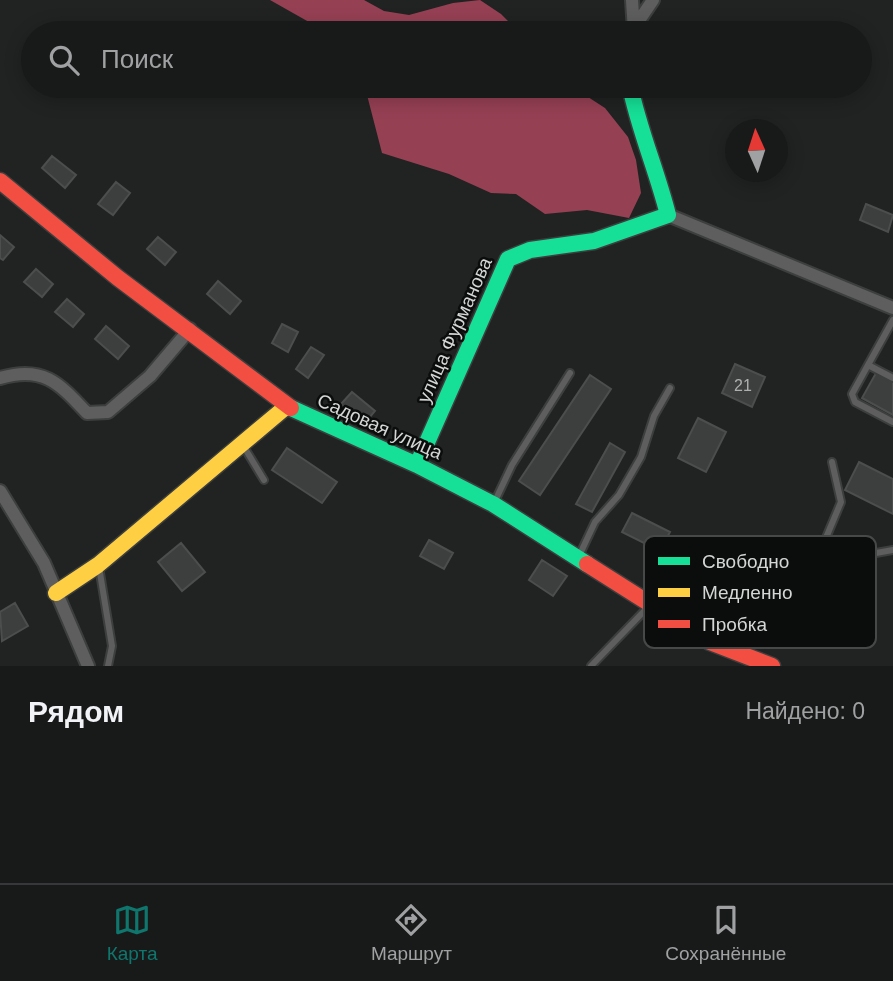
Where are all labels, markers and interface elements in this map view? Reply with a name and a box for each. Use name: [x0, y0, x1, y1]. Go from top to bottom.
search box: [21, 21, 872, 98]
icon: search: [45, 41, 83, 79]
text: Поиск: [101, 44, 173, 74]
north arrow: [725, 119, 788, 182]
street label: улица Фурманова: [413, 254, 496, 406]
house number: 21: [734, 377, 752, 394]
street label: Садовая улица: [314, 390, 446, 464]
legend: [644, 536, 876, 648]
text: Свободно: [702, 551, 789, 572]
text: Медленно: [702, 582, 792, 603]
text: Пробка: [702, 614, 767, 635]
text: Рядом: [28, 695, 124, 728]
text: Найдено: 0: [745, 698, 865, 724]
tab: Карта: [107, 901, 158, 965]
tab: Маршрут: [371, 901, 452, 965]
tab: Сохранённые: [665, 901, 786, 965]

